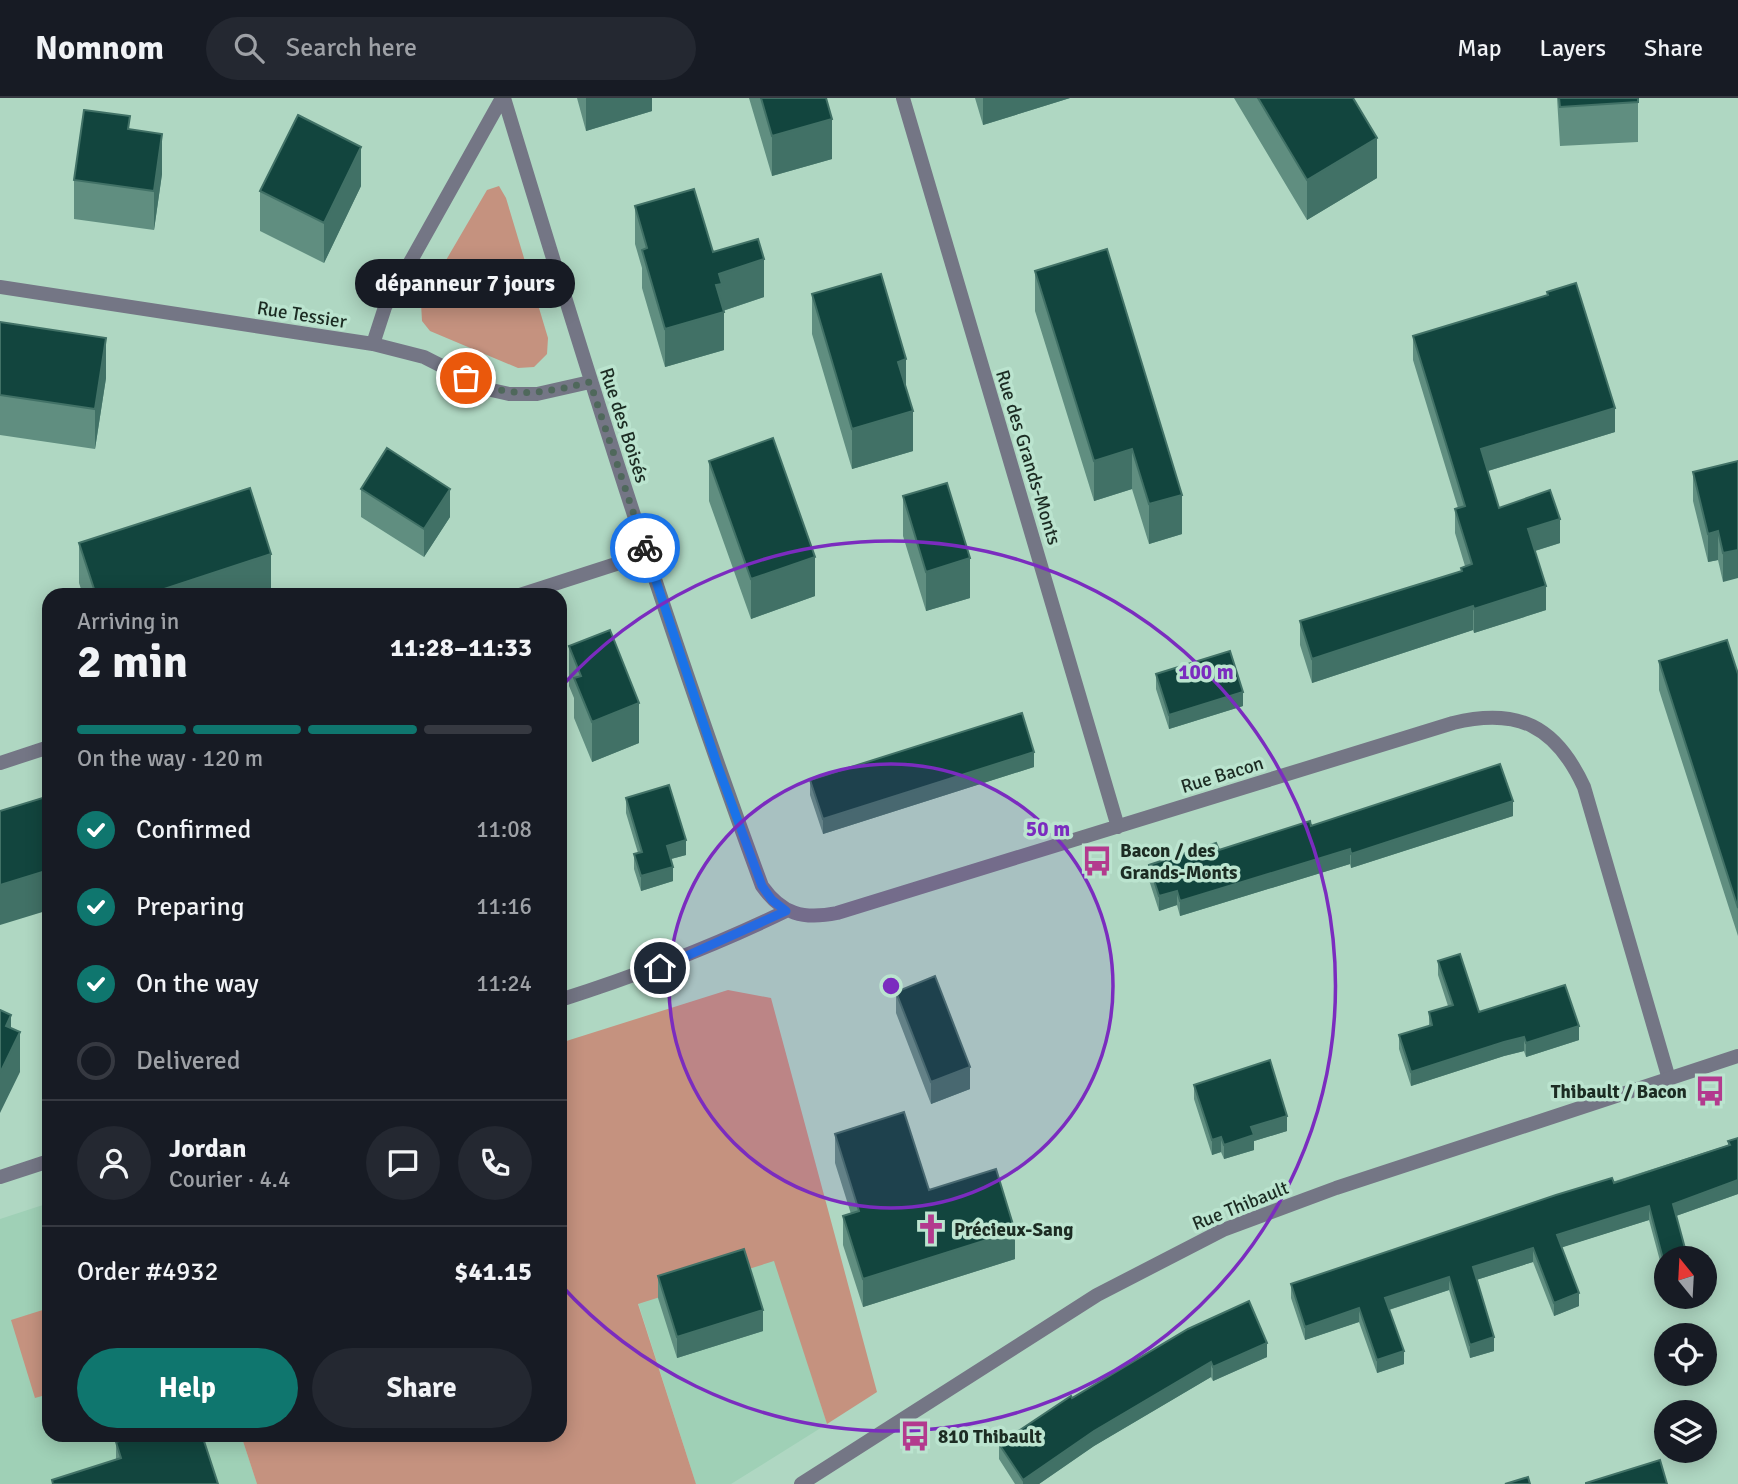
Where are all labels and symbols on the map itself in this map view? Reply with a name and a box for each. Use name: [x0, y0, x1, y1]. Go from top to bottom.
callout: dépanneur 7 jours: [356, 259, 576, 308]
street label: Rue Tessier: [255, 296, 348, 334]
pin: [436, 348, 496, 408]
street label: Rue des Boisés: [594, 365, 654, 486]
street label: Rue des Grands-Monts: [990, 367, 1066, 548]
courier: [610, 513, 680, 583]
text: 100 m: [1178, 659, 1234, 685]
street label: Rue Bacon: [1178, 751, 1267, 799]
text: 50 m: [1026, 816, 1070, 842]
place label: Bacon / des Grands-Monts: [1120, 839, 1237, 885]
bus stop icon: Bacon / des Grands-Monts: [1080, 844, 1114, 878]
pin: [630, 938, 690, 998]
centre of rings: [879, 974, 903, 998]
bus stop icon: Thibault / Bacon: [1693, 1074, 1727, 1108]
place label: Thibault / Bacon: [1551, 1080, 1687, 1104]
street label: Rue Thibault: [1189, 1176, 1292, 1236]
church icon: Précieux-Sang: [914, 1212, 948, 1246]
place label: Précieux-Sang: [954, 1218, 1073, 1242]
north arrow: [1654, 1246, 1717, 1309]
bus stop icon: 810 Thibault: [898, 1419, 932, 1453]
place label: 810 Thibault: [938, 1425, 1042, 1449]

